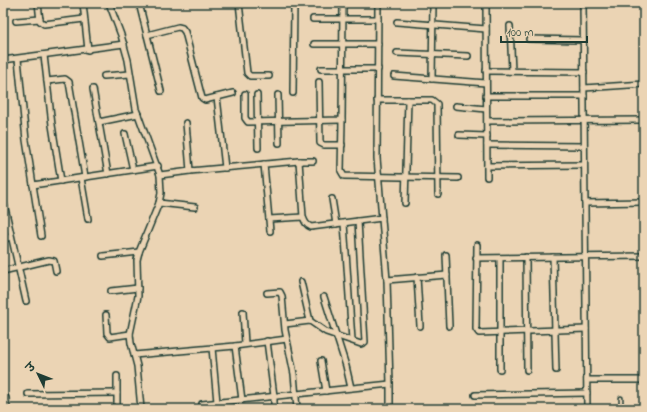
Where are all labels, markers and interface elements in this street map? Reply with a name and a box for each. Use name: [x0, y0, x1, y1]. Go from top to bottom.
scale bar: [501, 18, 587, 44]
text: 100 m: [507, 24, 534, 42]
north arrow: [18, 354, 58, 394]
text: उ: [22, 359, 41, 377]

